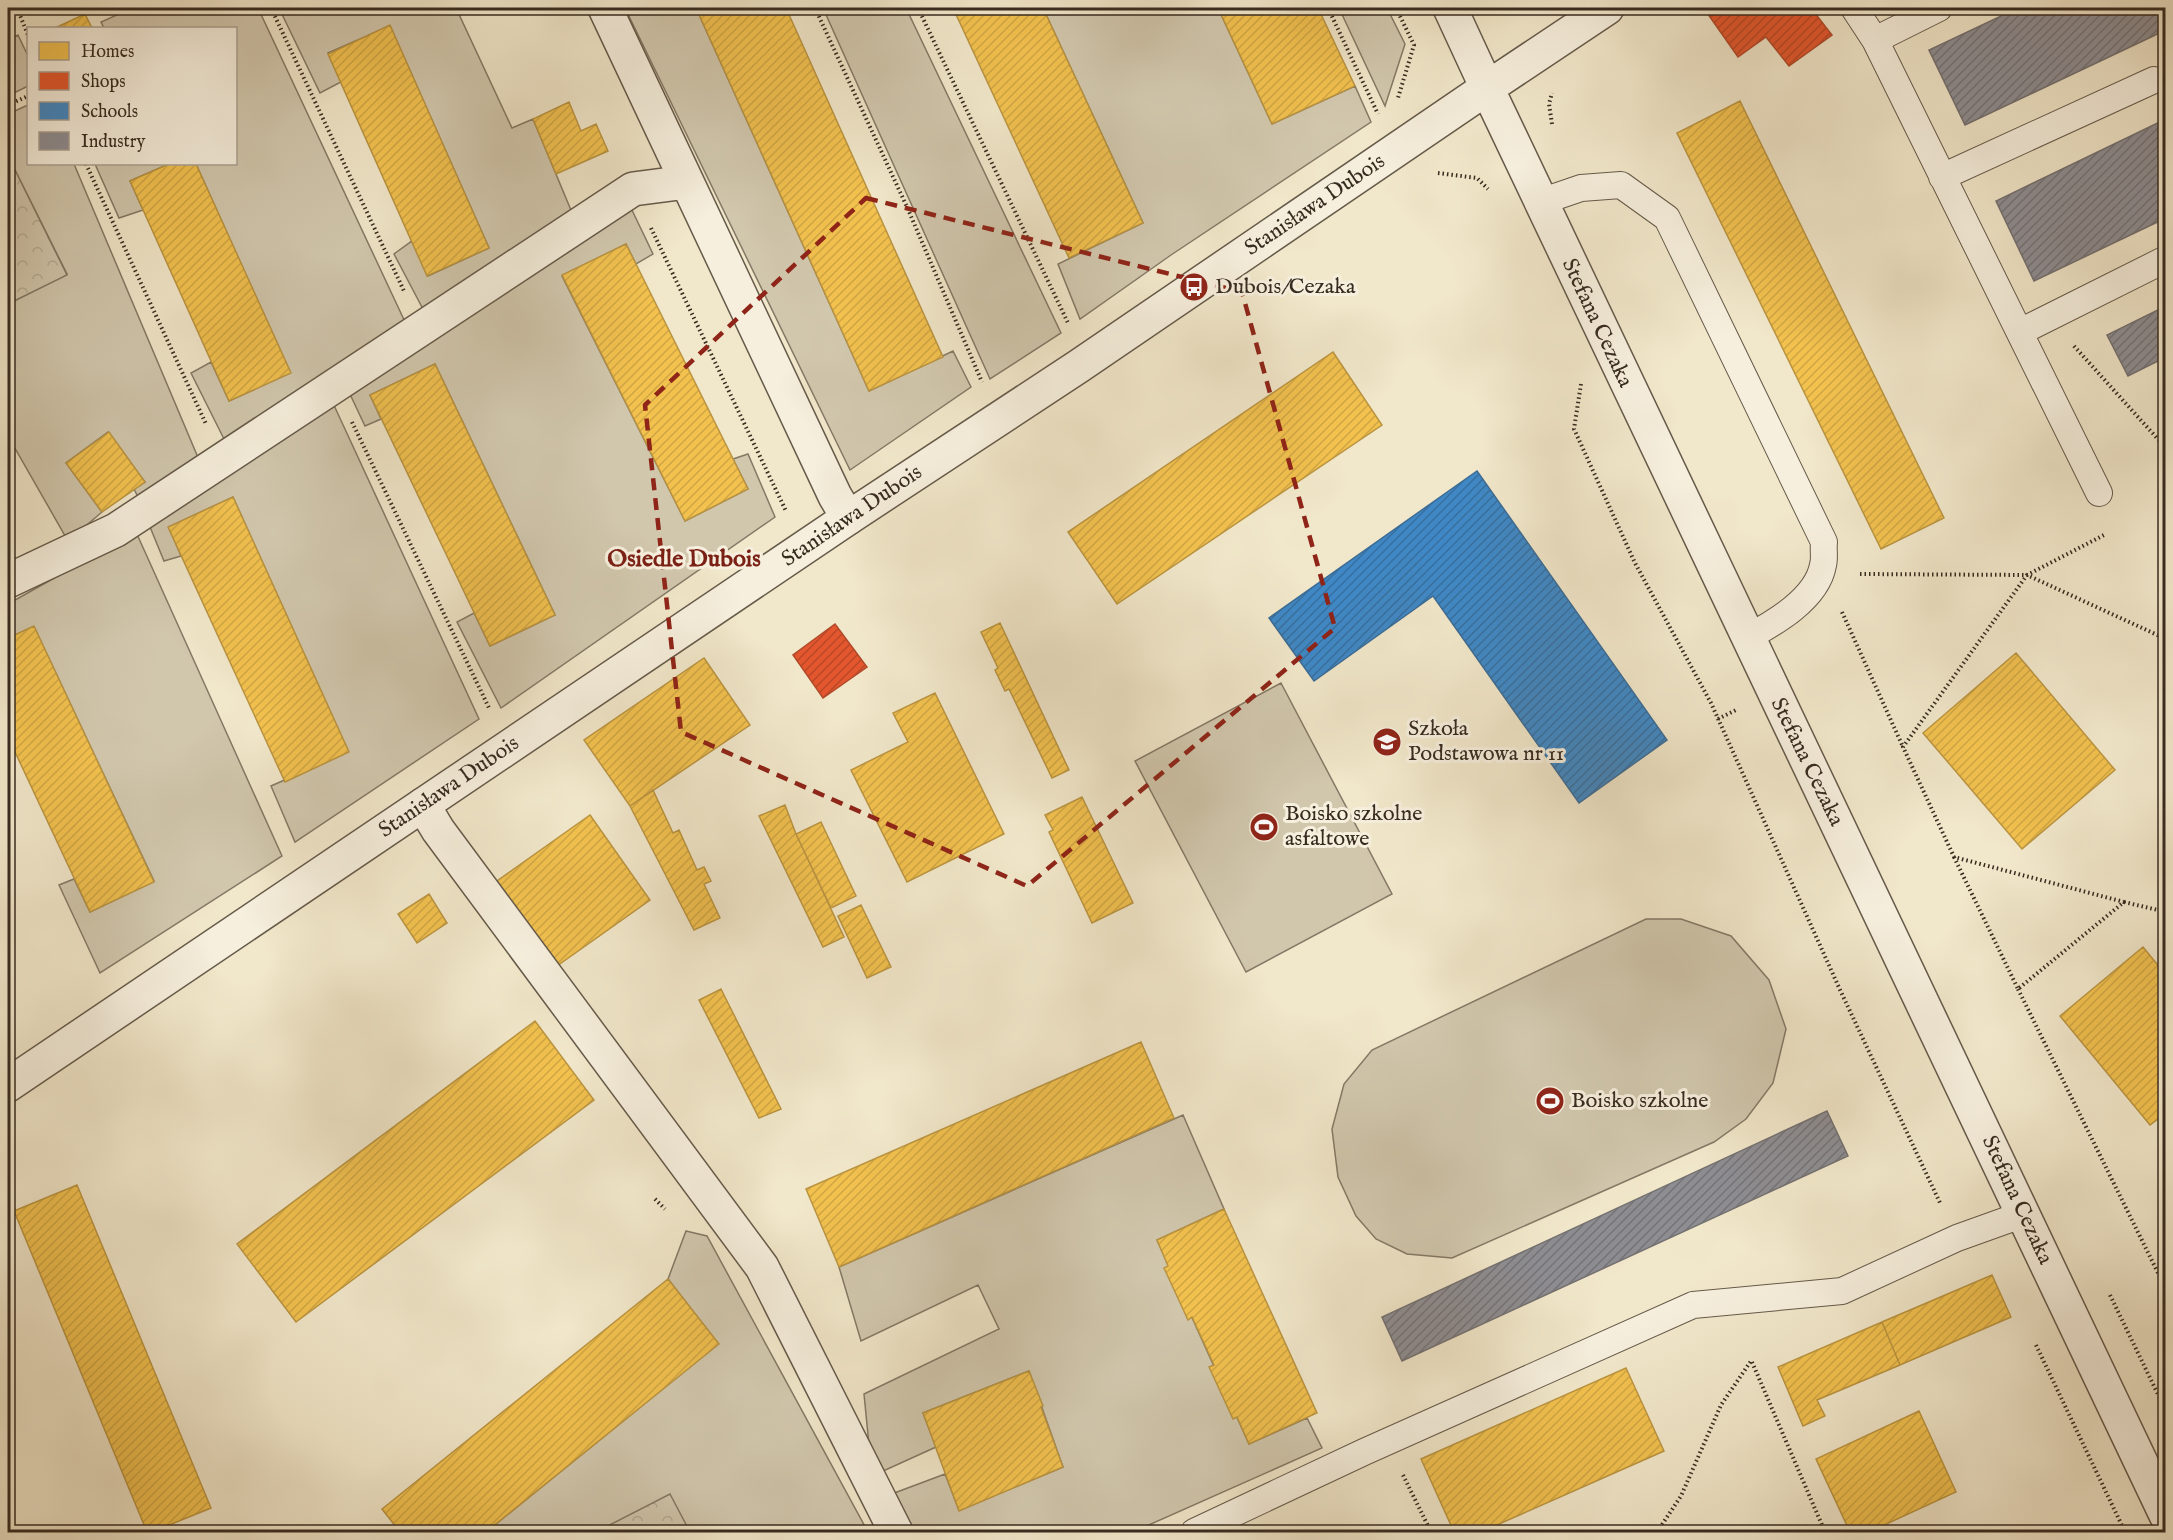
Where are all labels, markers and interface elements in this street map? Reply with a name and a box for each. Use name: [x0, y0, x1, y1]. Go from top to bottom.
legend: [27, 27, 237, 165]
text: Homes: [81, 41, 134, 64]
text: Shops: [81, 71, 126, 94]
text: Schools: [81, 101, 138, 124]
text: Industry: [81, 131, 145, 154]
street label: Stanisława Dubois: [1239, 148, 1391, 262]
street label: Stefana Cezaka: [1555, 254, 1639, 392]
bus stop icon: Dubois/Cezaka: [1178, 271, 1210, 303]
place label: Dubois/Cezaka: [1215, 273, 1356, 301]
street label: Stanisława Dubois: [776, 459, 928, 573]
district label: Osiedle Dubois: [607, 544, 761, 575]
street label: Stefana Cezaka: [1764, 693, 1850, 831]
place label: Szkoła Podstawowa nr 11: [1408, 715, 1564, 768]
school or university icon: Szkoła Podstawowa nr 11: [1371, 726, 1403, 758]
street label: Stanisława Dubois: [373, 730, 525, 844]
place label: Boisko szkolne asfaltowe: [1285, 800, 1422, 853]
sports icon: Boisko szkolne asfaltowe: [1248, 811, 1280, 843]
sports icon: Boisko szkolne: [1534, 1085, 1566, 1117]
place label: Boisko szkolne: [1571, 1087, 1708, 1115]
street label: Stefana Cezaka: [1975, 1131, 2059, 1269]

